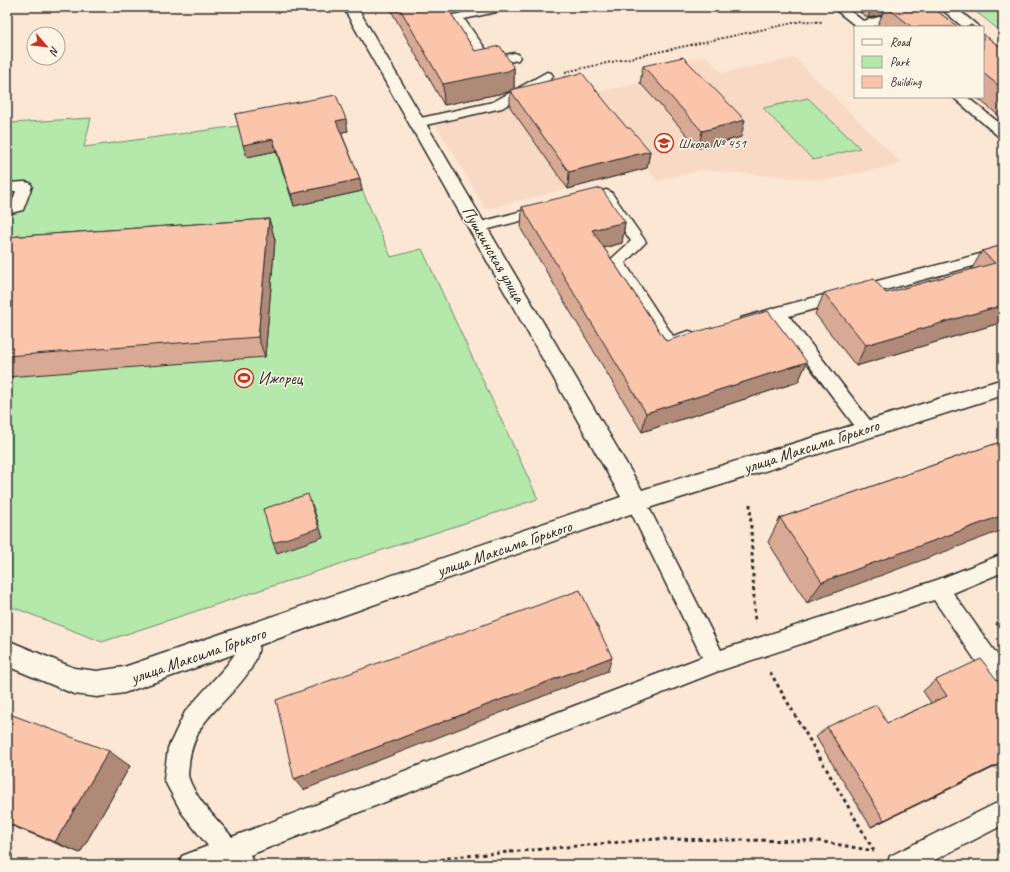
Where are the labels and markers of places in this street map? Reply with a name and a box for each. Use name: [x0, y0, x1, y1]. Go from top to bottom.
school or university icon: Школа № 451: [653, 132, 675, 154]
place label: Школа № 451: [678, 135, 747, 152]
sports icon: Ижорец: [233, 367, 255, 389]
place label: Ижорец: [258, 368, 304, 389]

